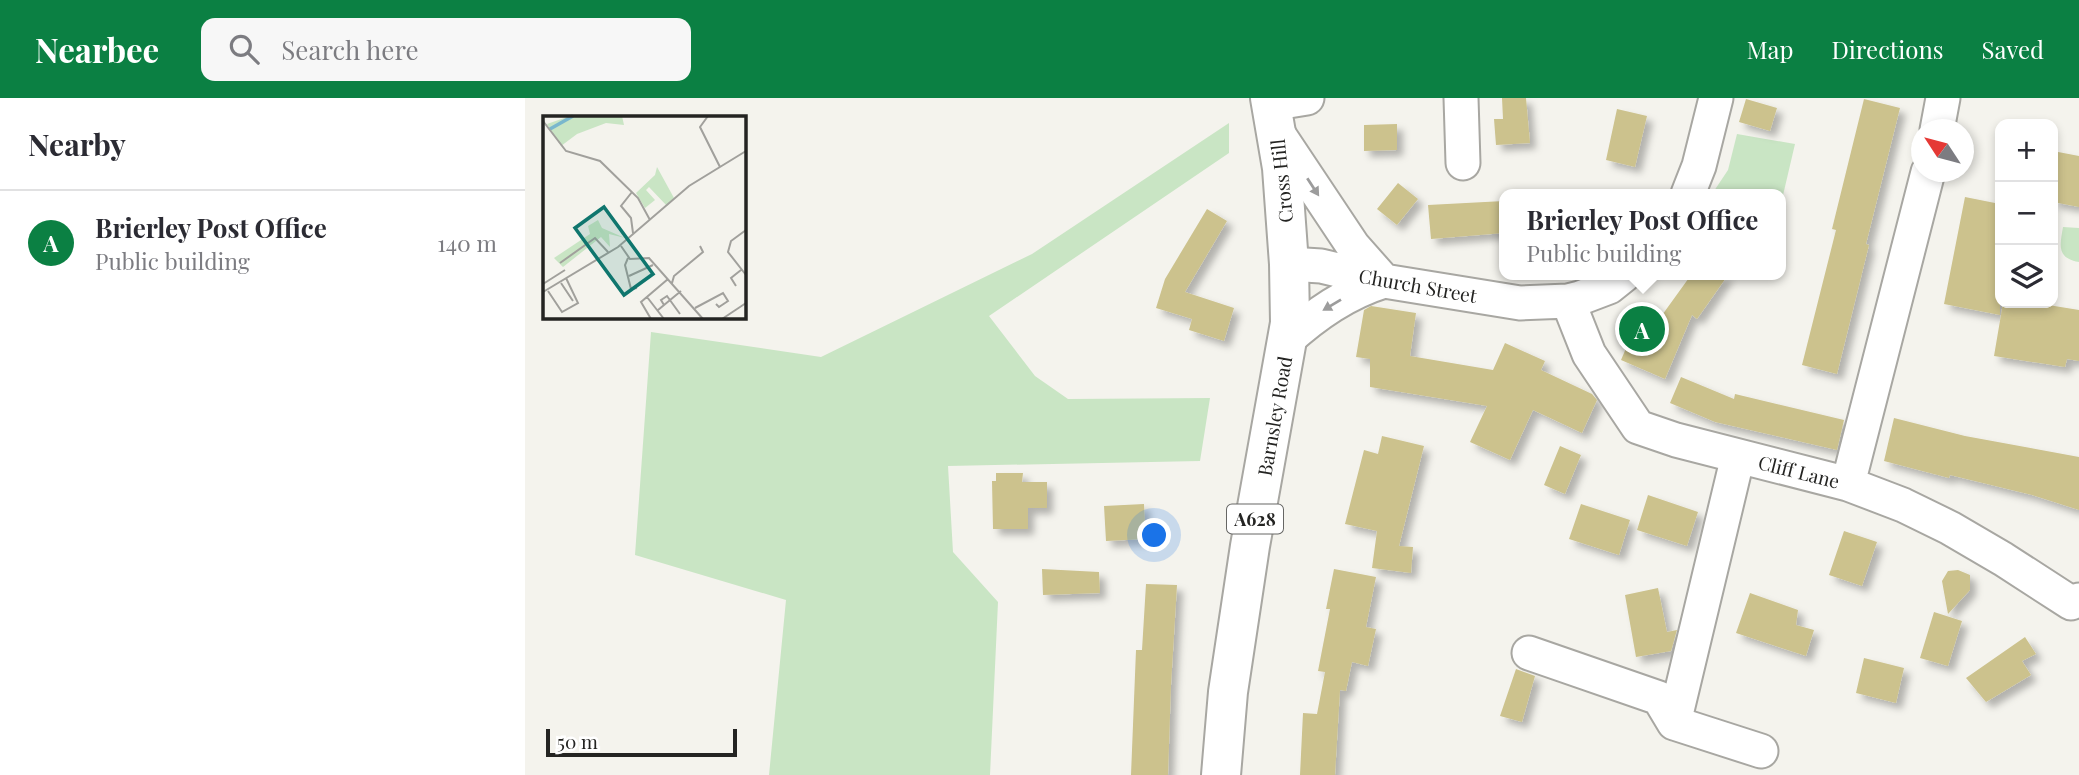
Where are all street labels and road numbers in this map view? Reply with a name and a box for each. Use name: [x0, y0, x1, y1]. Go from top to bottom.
street label: Cross Hill: [1264, 137, 1298, 224]
street label: Church Street: [1357, 262, 1479, 308]
street label: Barnsley Road: [1251, 354, 1297, 478]
street label: Cliff Lane: [1756, 448, 1842, 494]
road number: A628: [1227, 505, 1283, 534]

